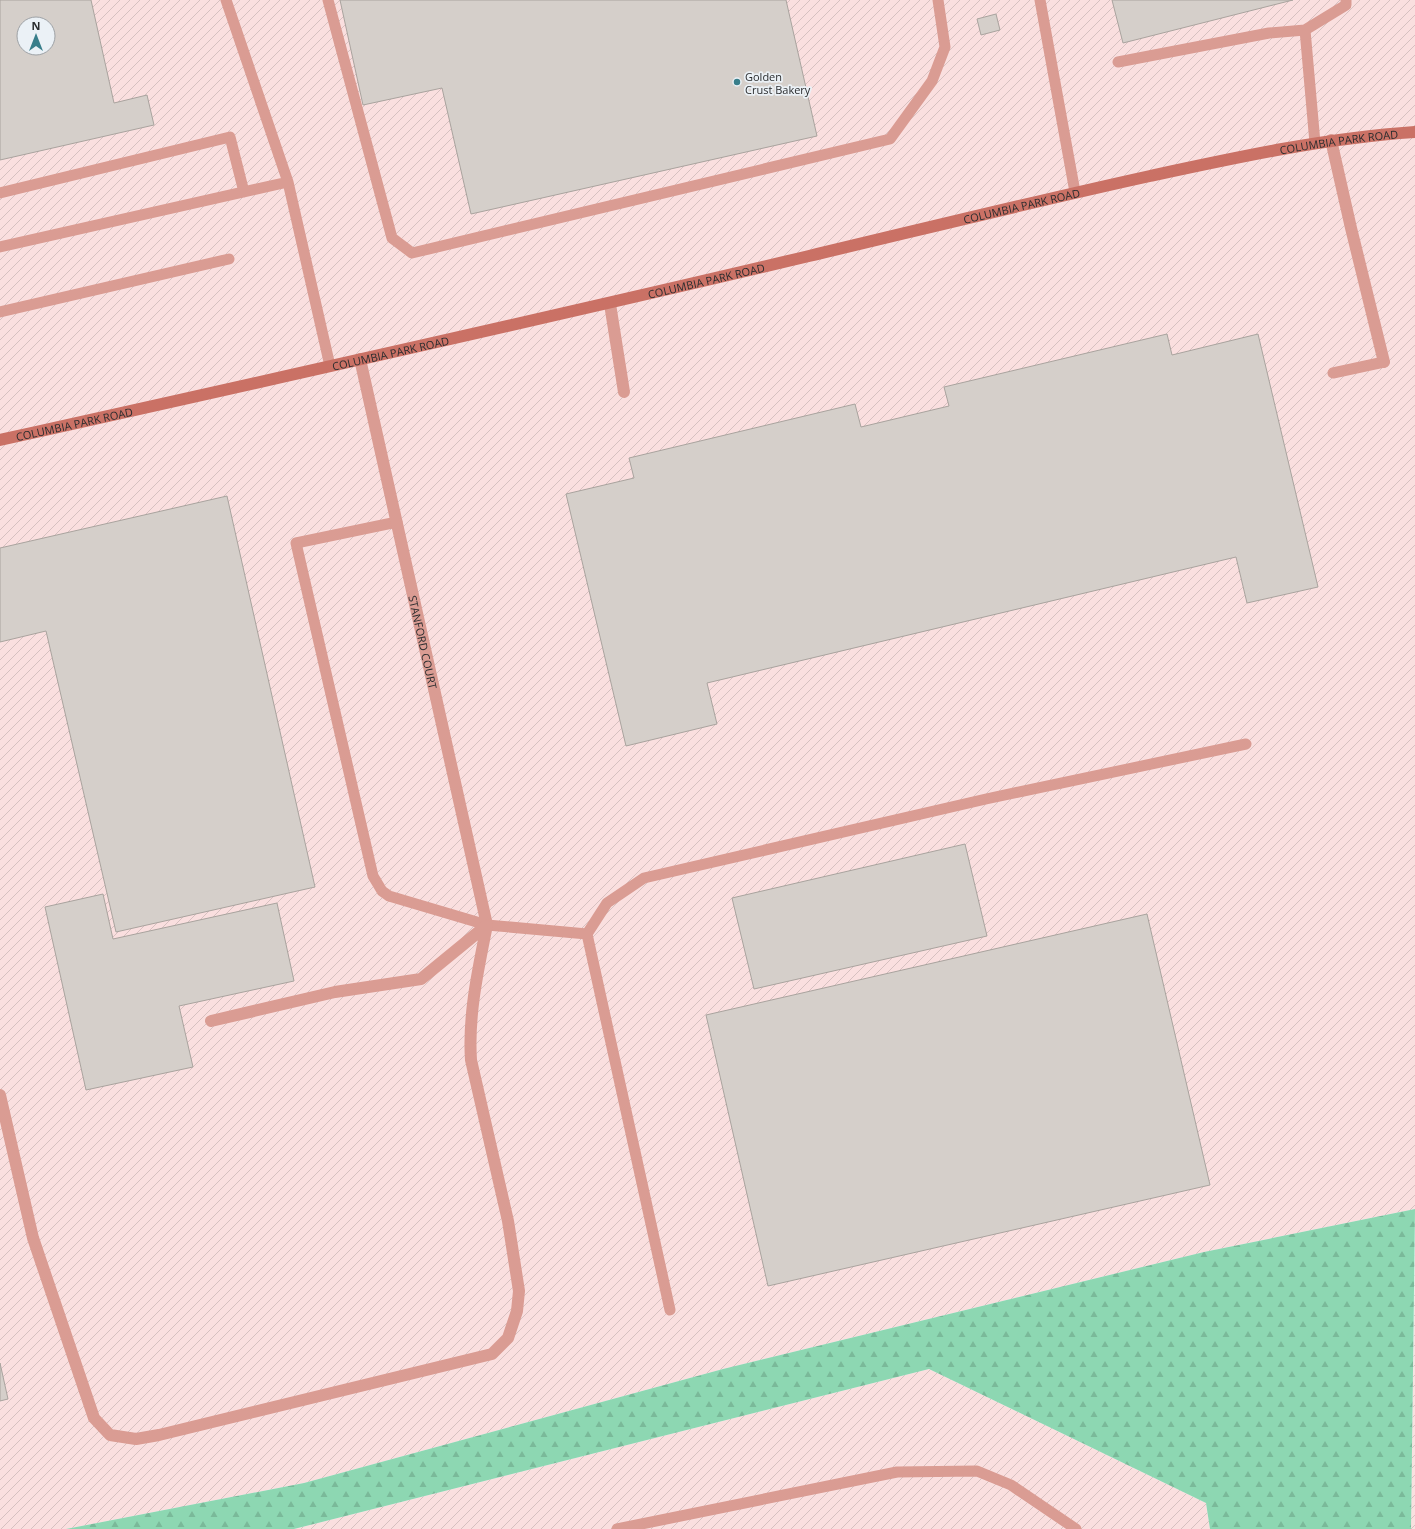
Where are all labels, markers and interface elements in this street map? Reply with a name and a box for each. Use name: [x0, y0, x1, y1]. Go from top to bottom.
north arrow: [16, 16, 56, 56]
text: N: [32, 18, 40, 33]
place label: Golden Crust Bakery: [745, 69, 811, 97]
marker: Golden Crust Bakery: [732, 77, 742, 87]
street label: COLUMBIA PARK ROAD: [1278, 126, 1399, 157]
street label: COLUMBIA PARK ROAD: [962, 185, 1081, 226]
street label: COLUMBIA PARK ROAD: [646, 259, 766, 301]
street label: COLUMBIA PARK ROAD: [330, 332, 450, 373]
street label: COLUMBIA PARK ROAD: [14, 403, 134, 444]
street label: STANFORD COURT: [406, 594, 441, 690]

